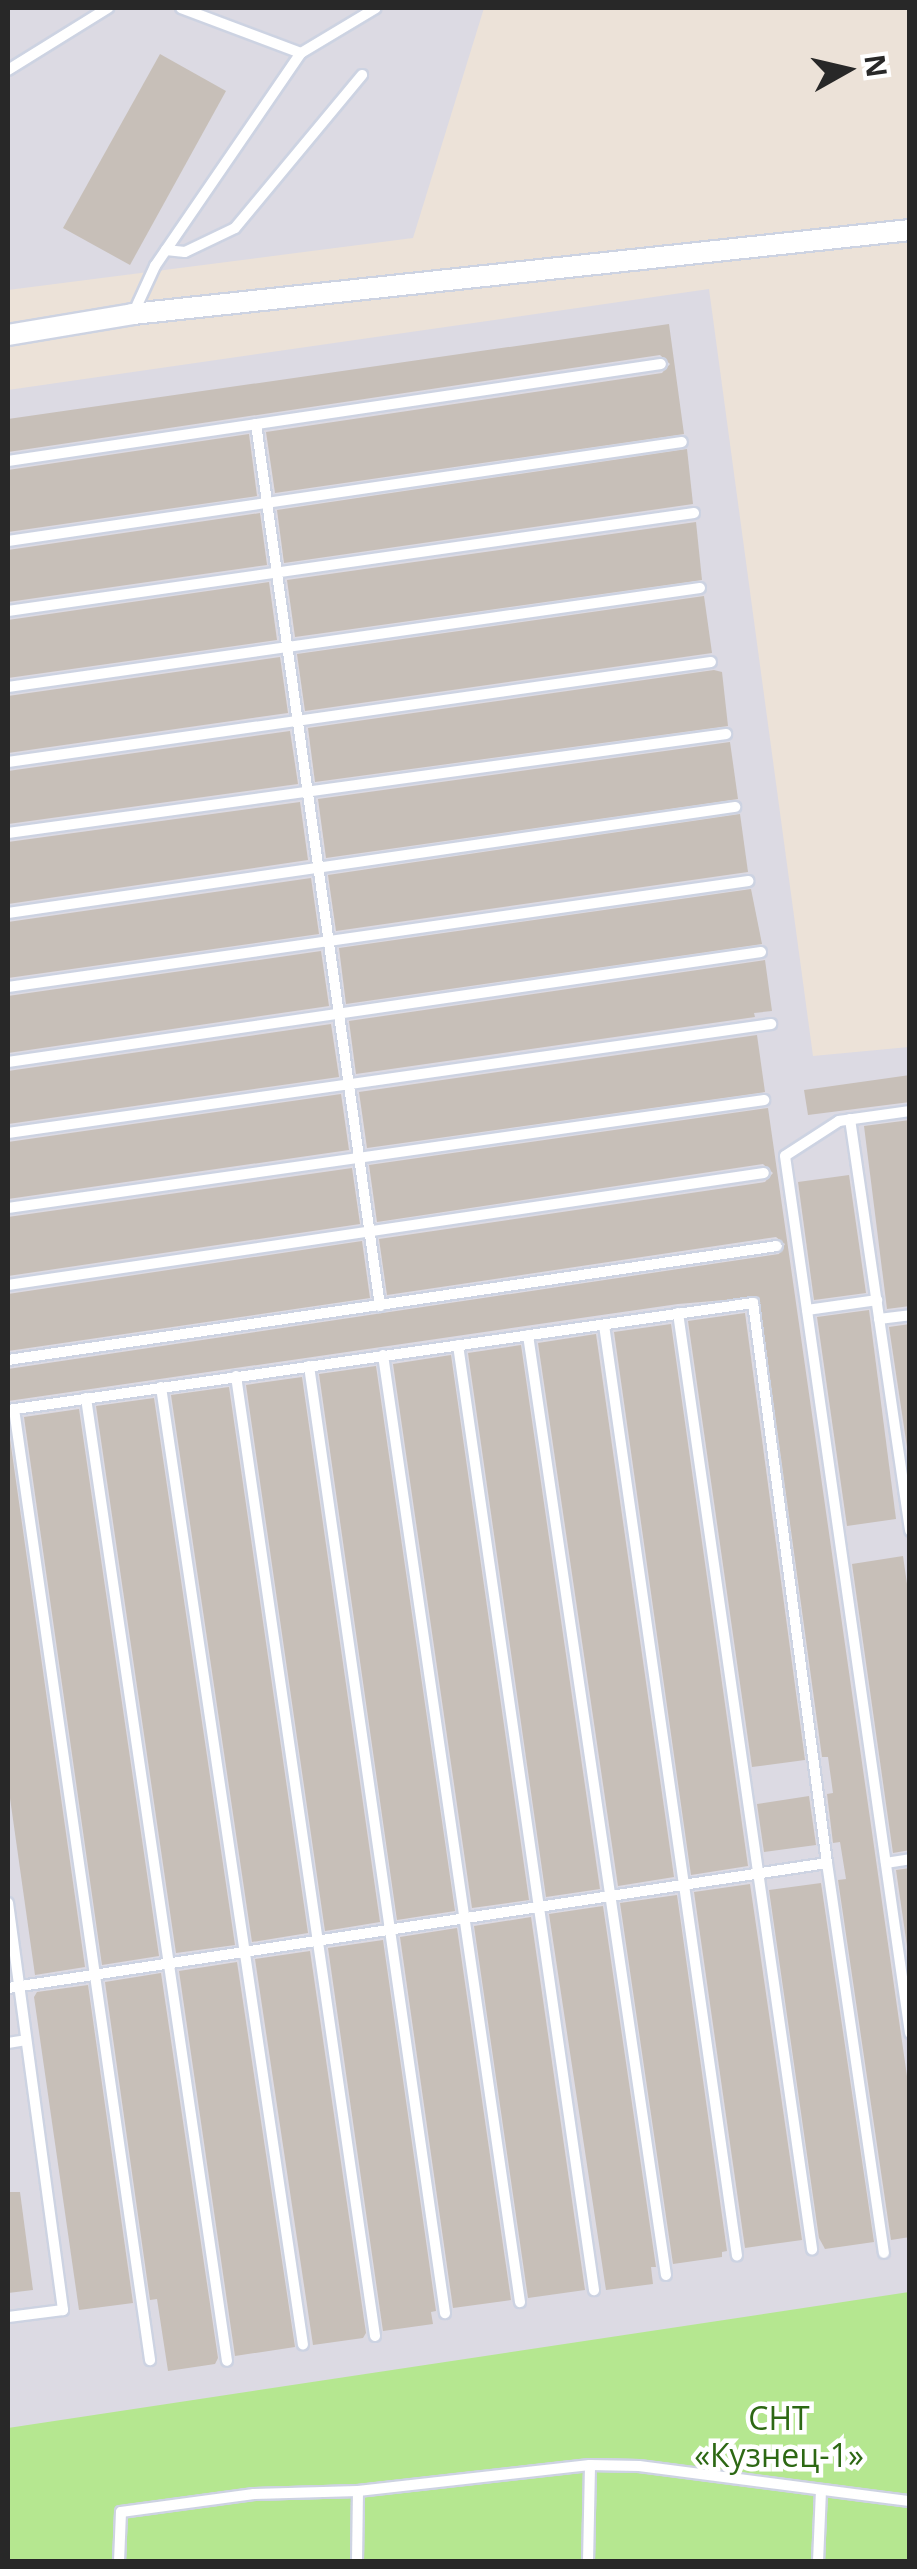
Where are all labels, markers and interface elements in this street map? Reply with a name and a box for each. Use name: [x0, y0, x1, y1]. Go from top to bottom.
north arrow: [797, 20, 897, 120]
text: N: [856, 52, 897, 80]
park label: СНТ «Кузнец-1»: [694, 2400, 864, 2475]

